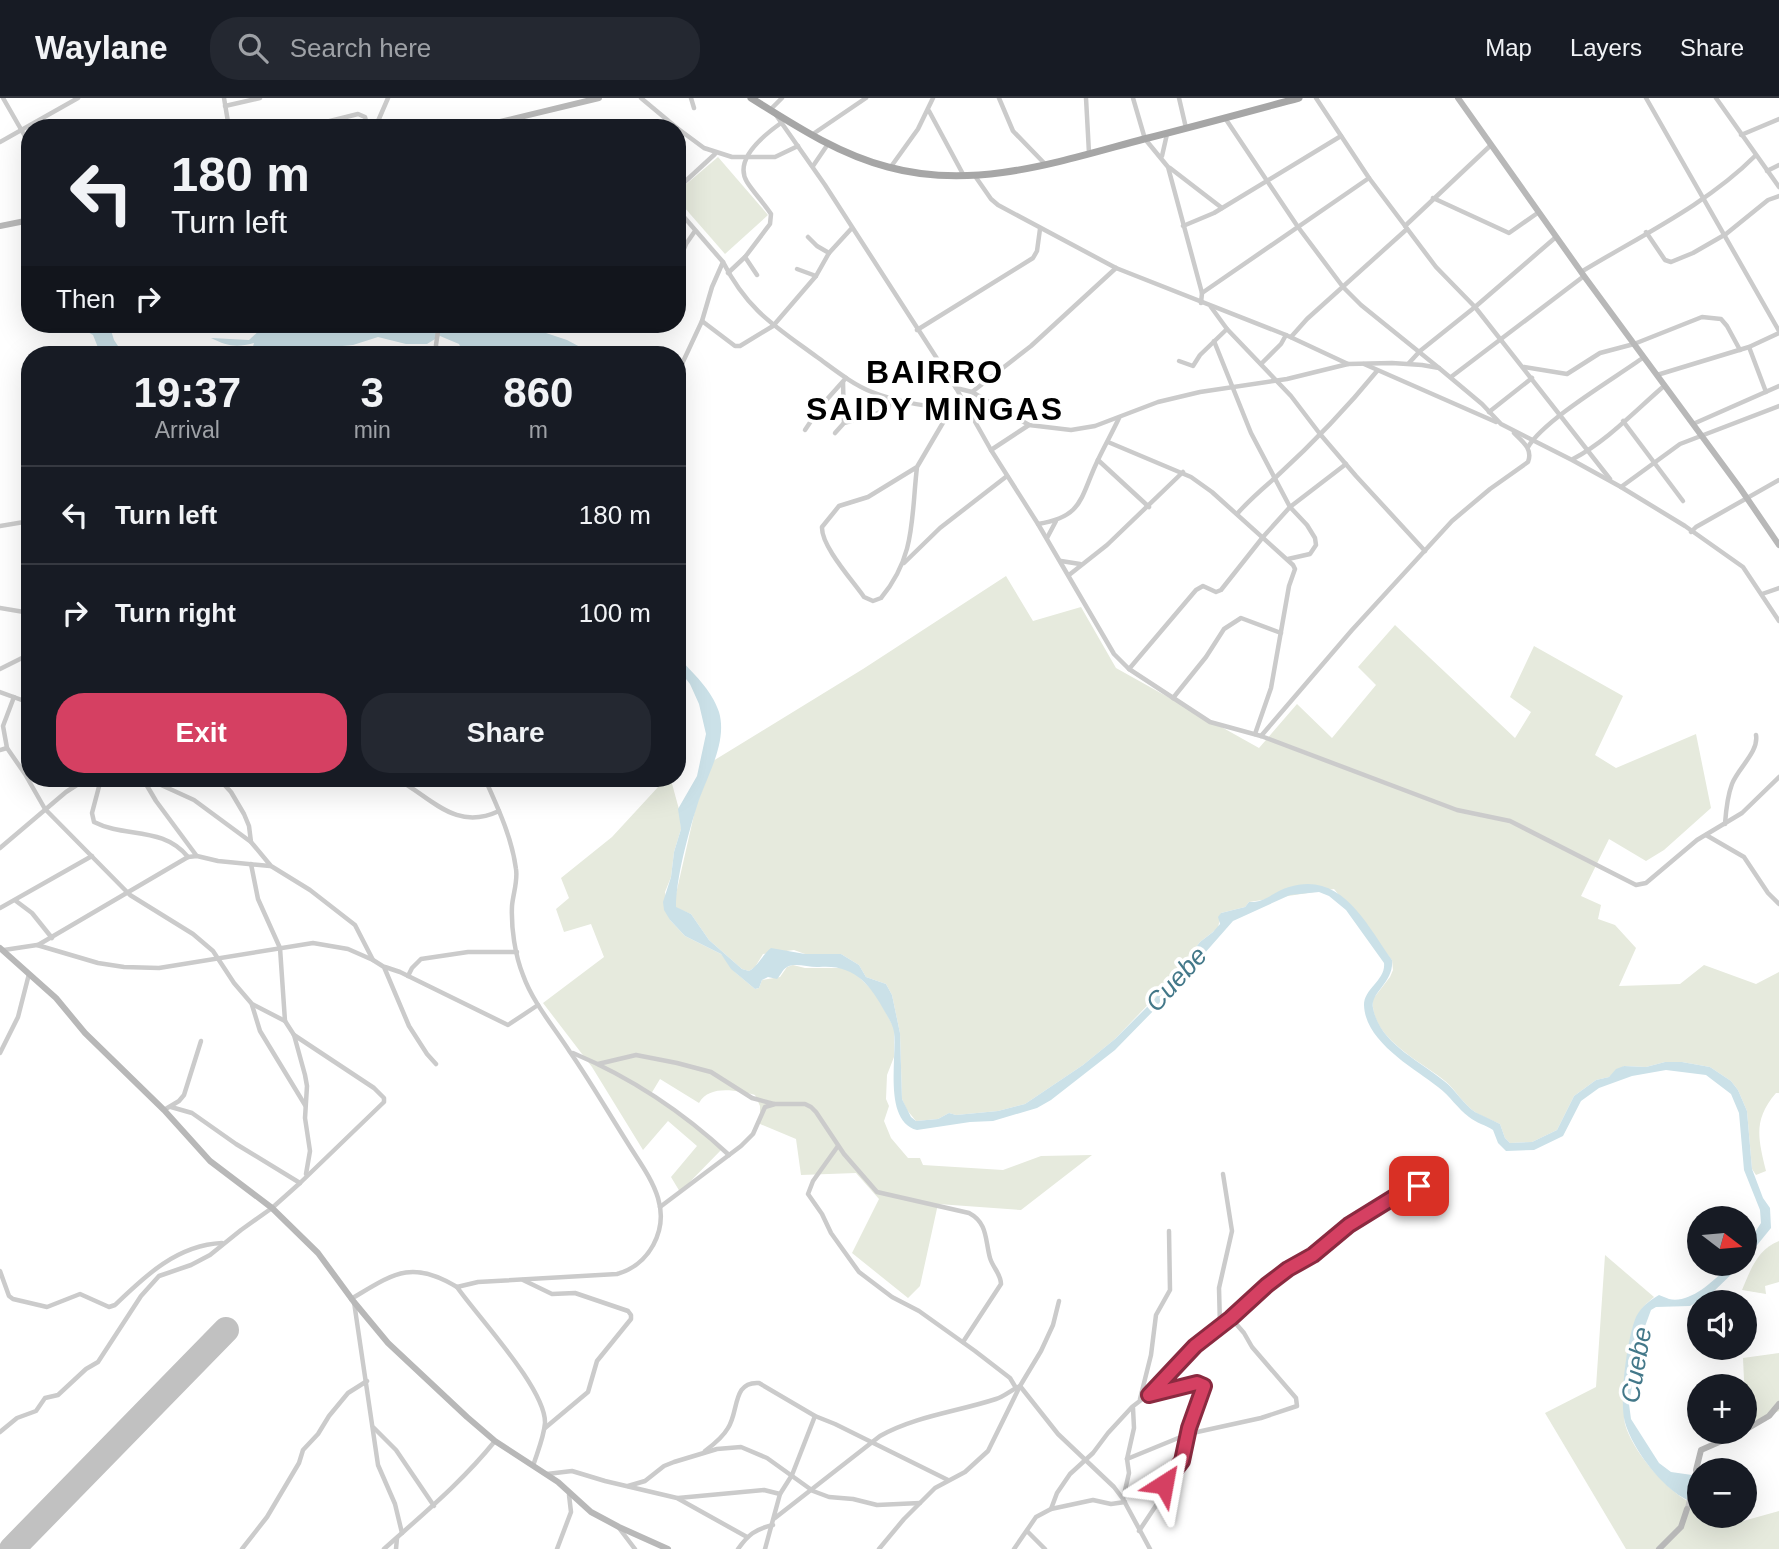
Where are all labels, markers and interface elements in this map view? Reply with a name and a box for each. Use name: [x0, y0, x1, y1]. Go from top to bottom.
search box: [210, 17, 700, 80]
text: Waylane: [35, 29, 168, 66]
icon: search: [234, 29, 272, 67]
text: Search here: [290, 33, 431, 63]
text: Map: [1485, 34, 1532, 61]
text: Layers: [1570, 34, 1642, 61]
text: Share: [1680, 34, 1744, 61]
icon: left: [56, 147, 147, 238]
text: 180 m: [171, 147, 310, 201]
text: Turn left: [171, 204, 287, 240]
icon: right: [129, 280, 167, 318]
text: Then: [56, 284, 115, 314]
district label: BAIRRO SAIDY MINGAS: [806, 354, 1064, 427]
text: 19:37: [134, 369, 241, 416]
text: 3: [360, 369, 384, 416]
text: 860: [503, 369, 573, 416]
text: Arrival: [155, 417, 220, 443]
text: min: [354, 417, 391, 443]
text: m: [529, 417, 548, 443]
icon: left: [56, 496, 94, 534]
text: Turn left: [115, 500, 217, 530]
text: 180 m: [579, 500, 651, 530]
icon: right: [56, 594, 94, 632]
text: Turn right: [115, 598, 236, 628]
text: 100 m: [579, 598, 651, 628]
button: Exit: [56, 693, 347, 773]
button: Share: [361, 693, 651, 773]
water label: Cuebe: [1139, 940, 1213, 1018]
pin: [1389, 1156, 1449, 1216]
icon: arrive: [1400, 1167, 1438, 1205]
north arrow: [1687, 1206, 1757, 1276]
map controls: [1687, 1206, 1757, 1528]
button: sound: [1687, 1290, 1757, 1360]
water label: Cuebe: [1615, 1325, 1657, 1405]
button: +: [1687, 1374, 1757, 1444]
position arrow: [1127, 1447, 1201, 1521]
button: −: [1687, 1458, 1757, 1528]

